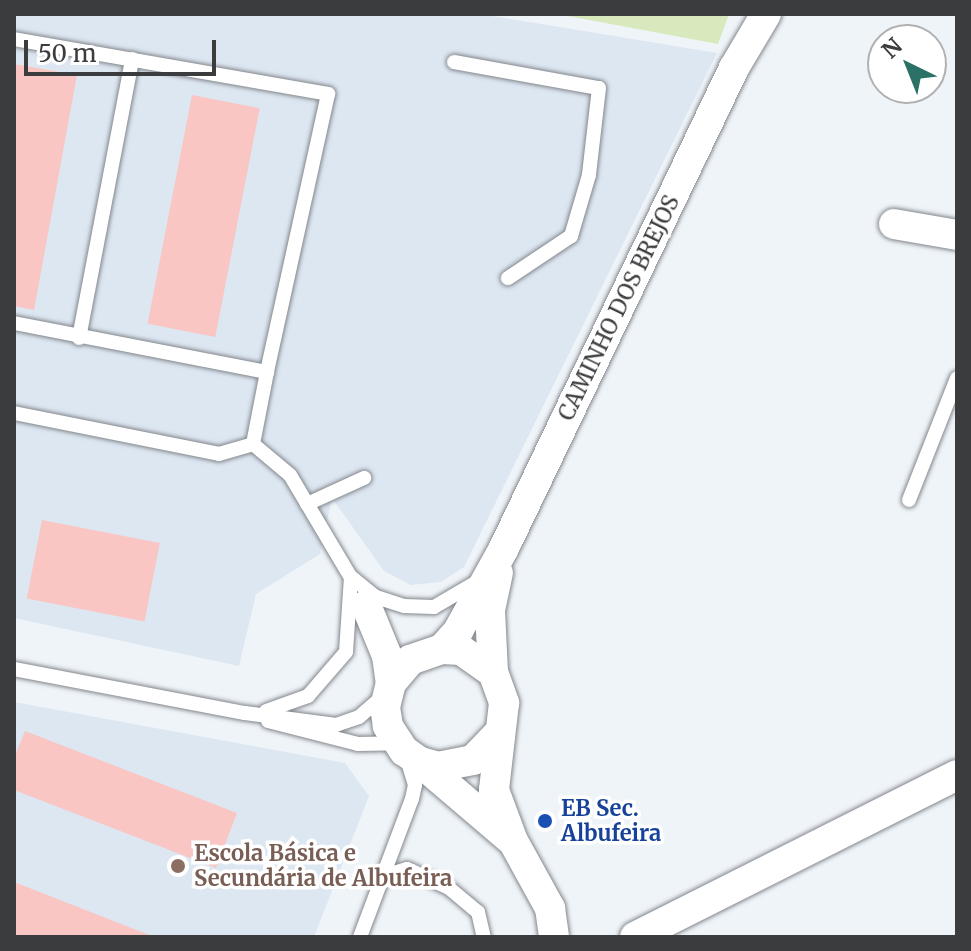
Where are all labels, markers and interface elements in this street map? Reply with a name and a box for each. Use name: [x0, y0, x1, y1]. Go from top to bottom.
scale bar: [28, 24, 220, 74]
north arrow: [867, 24, 947, 104]
text: N: [876, 32, 908, 64]
text: 50 m: [38, 38, 97, 69]
street label: CAMINHO DOS BREJOS: [553, 191, 685, 425]
place label: EB Sec. Albufeira: [561, 795, 661, 846]
marker: EB Sec. Albufeira: [536, 812, 554, 830]
place label: Escola Básica e Secundária de Albufeira: [194, 840, 452, 892]
marker: Escola Básica e Secundária de Albufeira: [169, 857, 187, 875]

